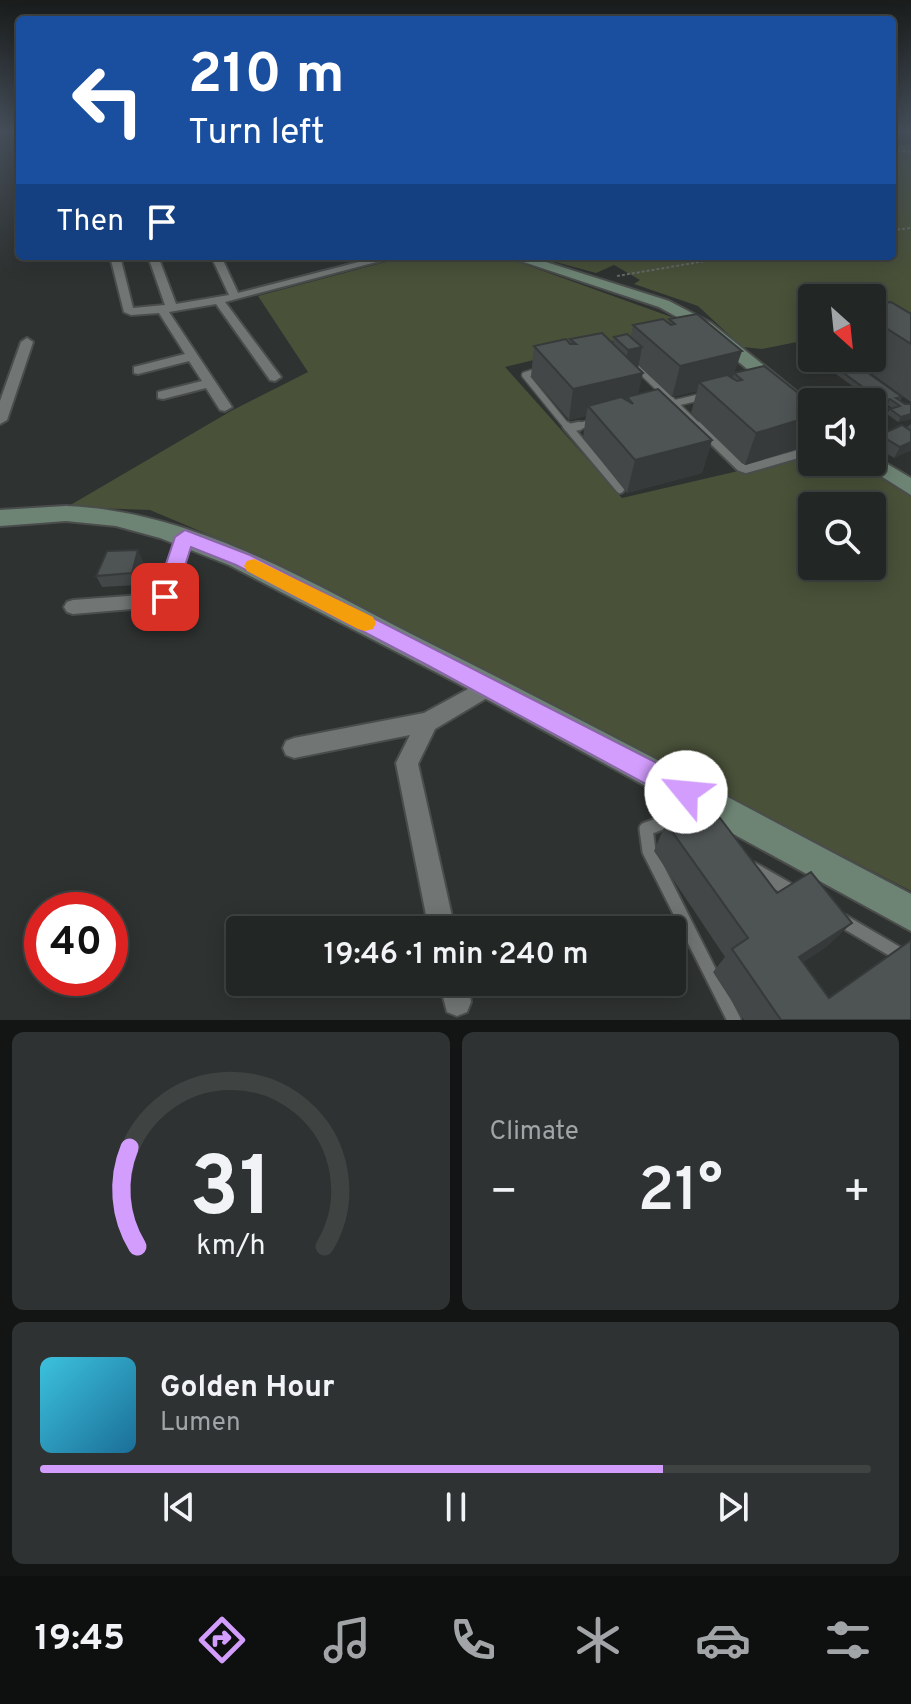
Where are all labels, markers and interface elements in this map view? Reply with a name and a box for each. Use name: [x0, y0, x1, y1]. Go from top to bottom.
text: 210 m: [188, 42, 345, 112]
icon: left: [56, 48, 160, 152]
text: Turn left: [188, 111, 325, 157]
icon: arrive: [140, 200, 184, 244]
text: Then: [56, 204, 124, 241]
north arrow: [798, 284, 886, 372]
map controls: [798, 284, 886, 580]
button: sound: [798, 388, 886, 476]
button: search: [798, 492, 886, 580]
pin: [131, 563, 199, 631]
icon: arrive: [143, 575, 187, 619]
position arrow: [644, 750, 728, 834]
speed limit sign: 40: [24, 892, 128, 996]
text: 19:46 · 1 min · 240 m: [324, 937, 588, 974]
text: Climate: [490, 1116, 579, 1149]
text: 31: [189, 1140, 272, 1245]
text: 21°: [638, 1156, 723, 1232]
text: −: [490, 1166, 518, 1222]
text: +: [843, 1166, 871, 1222]
text: km/h: [196, 1229, 265, 1265]
text: Golden Hour: [160, 1370, 334, 1407]
text: Lumen: [160, 1407, 241, 1440]
icon: previous: [157, 1485, 201, 1529]
icon: pause: [434, 1485, 478, 1529]
icon: next: [711, 1485, 755, 1529]
icon: directions: [194, 1612, 250, 1668]
icon: music: [319, 1612, 375, 1668]
icon: phone: [445, 1612, 501, 1668]
icon: climate: [570, 1612, 626, 1668]
icon: car: [695, 1612, 751, 1668]
icon: filters: [820, 1612, 876, 1668]
text: 19:45: [35, 1617, 125, 1663]

